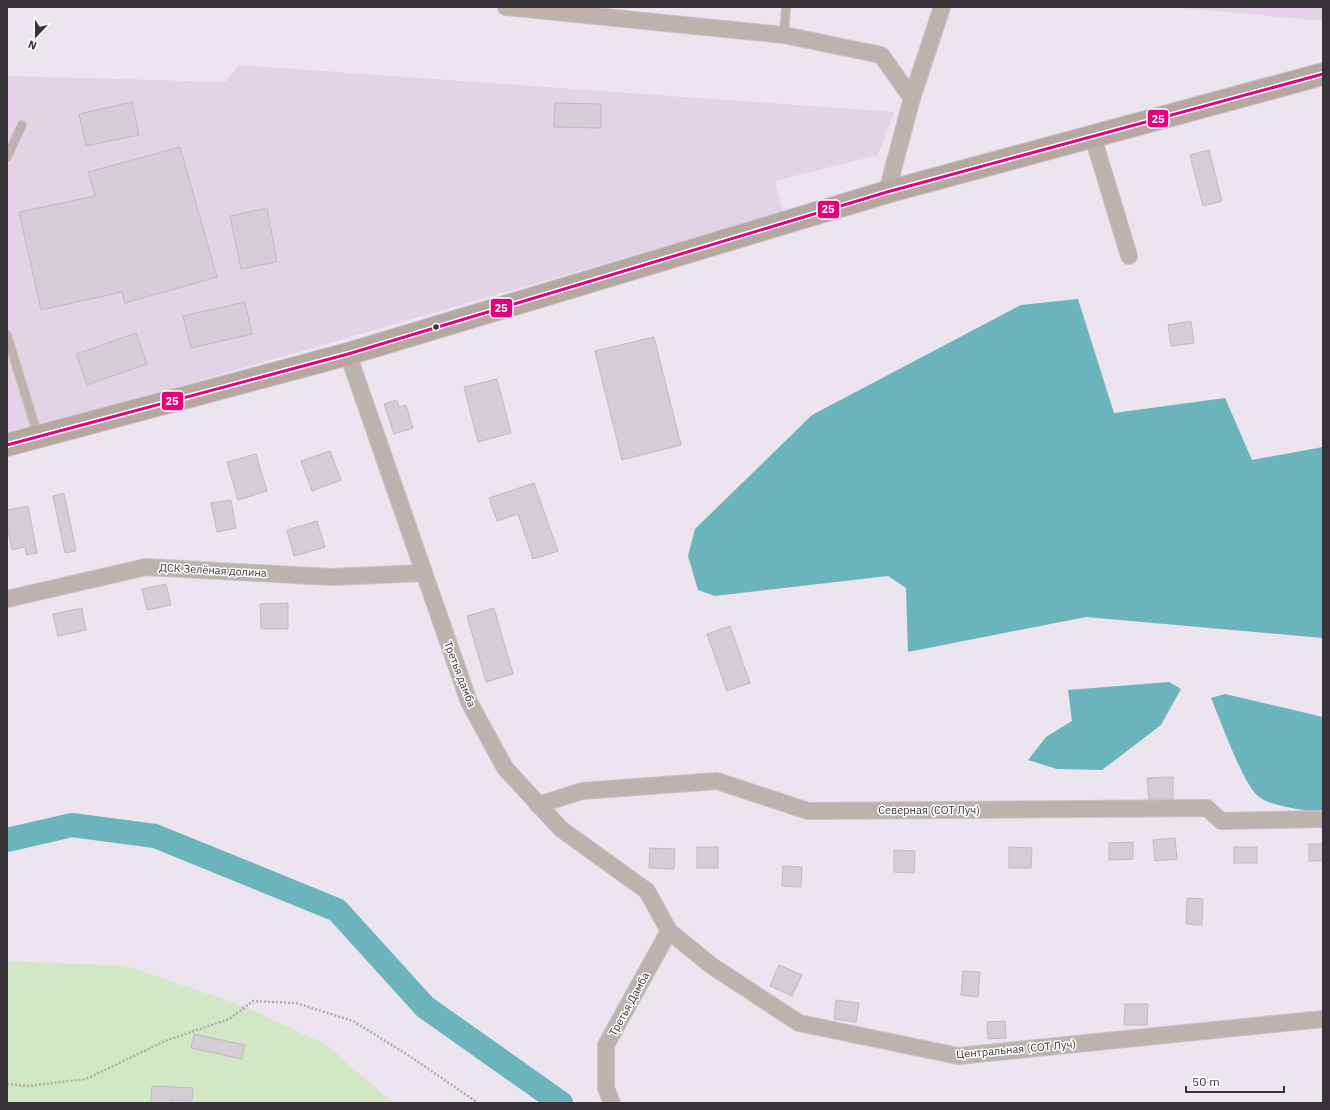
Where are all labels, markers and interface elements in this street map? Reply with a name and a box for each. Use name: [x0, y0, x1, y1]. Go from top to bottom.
north arrow: [16, 16, 56, 56]
text: N: [26, 37, 39, 53]
line badge: 25: [1147, 109, 1169, 128]
text: 25: [1151, 112, 1165, 126]
line badge: 25: [817, 200, 840, 219]
text: 25: [821, 202, 835, 216]
line badge: 25: [490, 298, 513, 318]
text: 25: [494, 301, 508, 315]
unlabelled marker: [431, 322, 441, 332]
line badge: 25: [161, 391, 184, 411]
text: 25: [165, 394, 179, 408]
street label: ДСК Зелёная долина: [159, 560, 267, 580]
street label: Третья дамба: [441, 639, 479, 709]
street label: Северная (СОТ Луч): [878, 803, 980, 817]
street label: Третья Дамба: [606, 969, 652, 1038]
street label: Центральная (СОТ Луч): [955, 1037, 1077, 1061]
scale bar: [1186, 1068, 1284, 1094]
text: 50 m: [1192, 1074, 1220, 1089]

